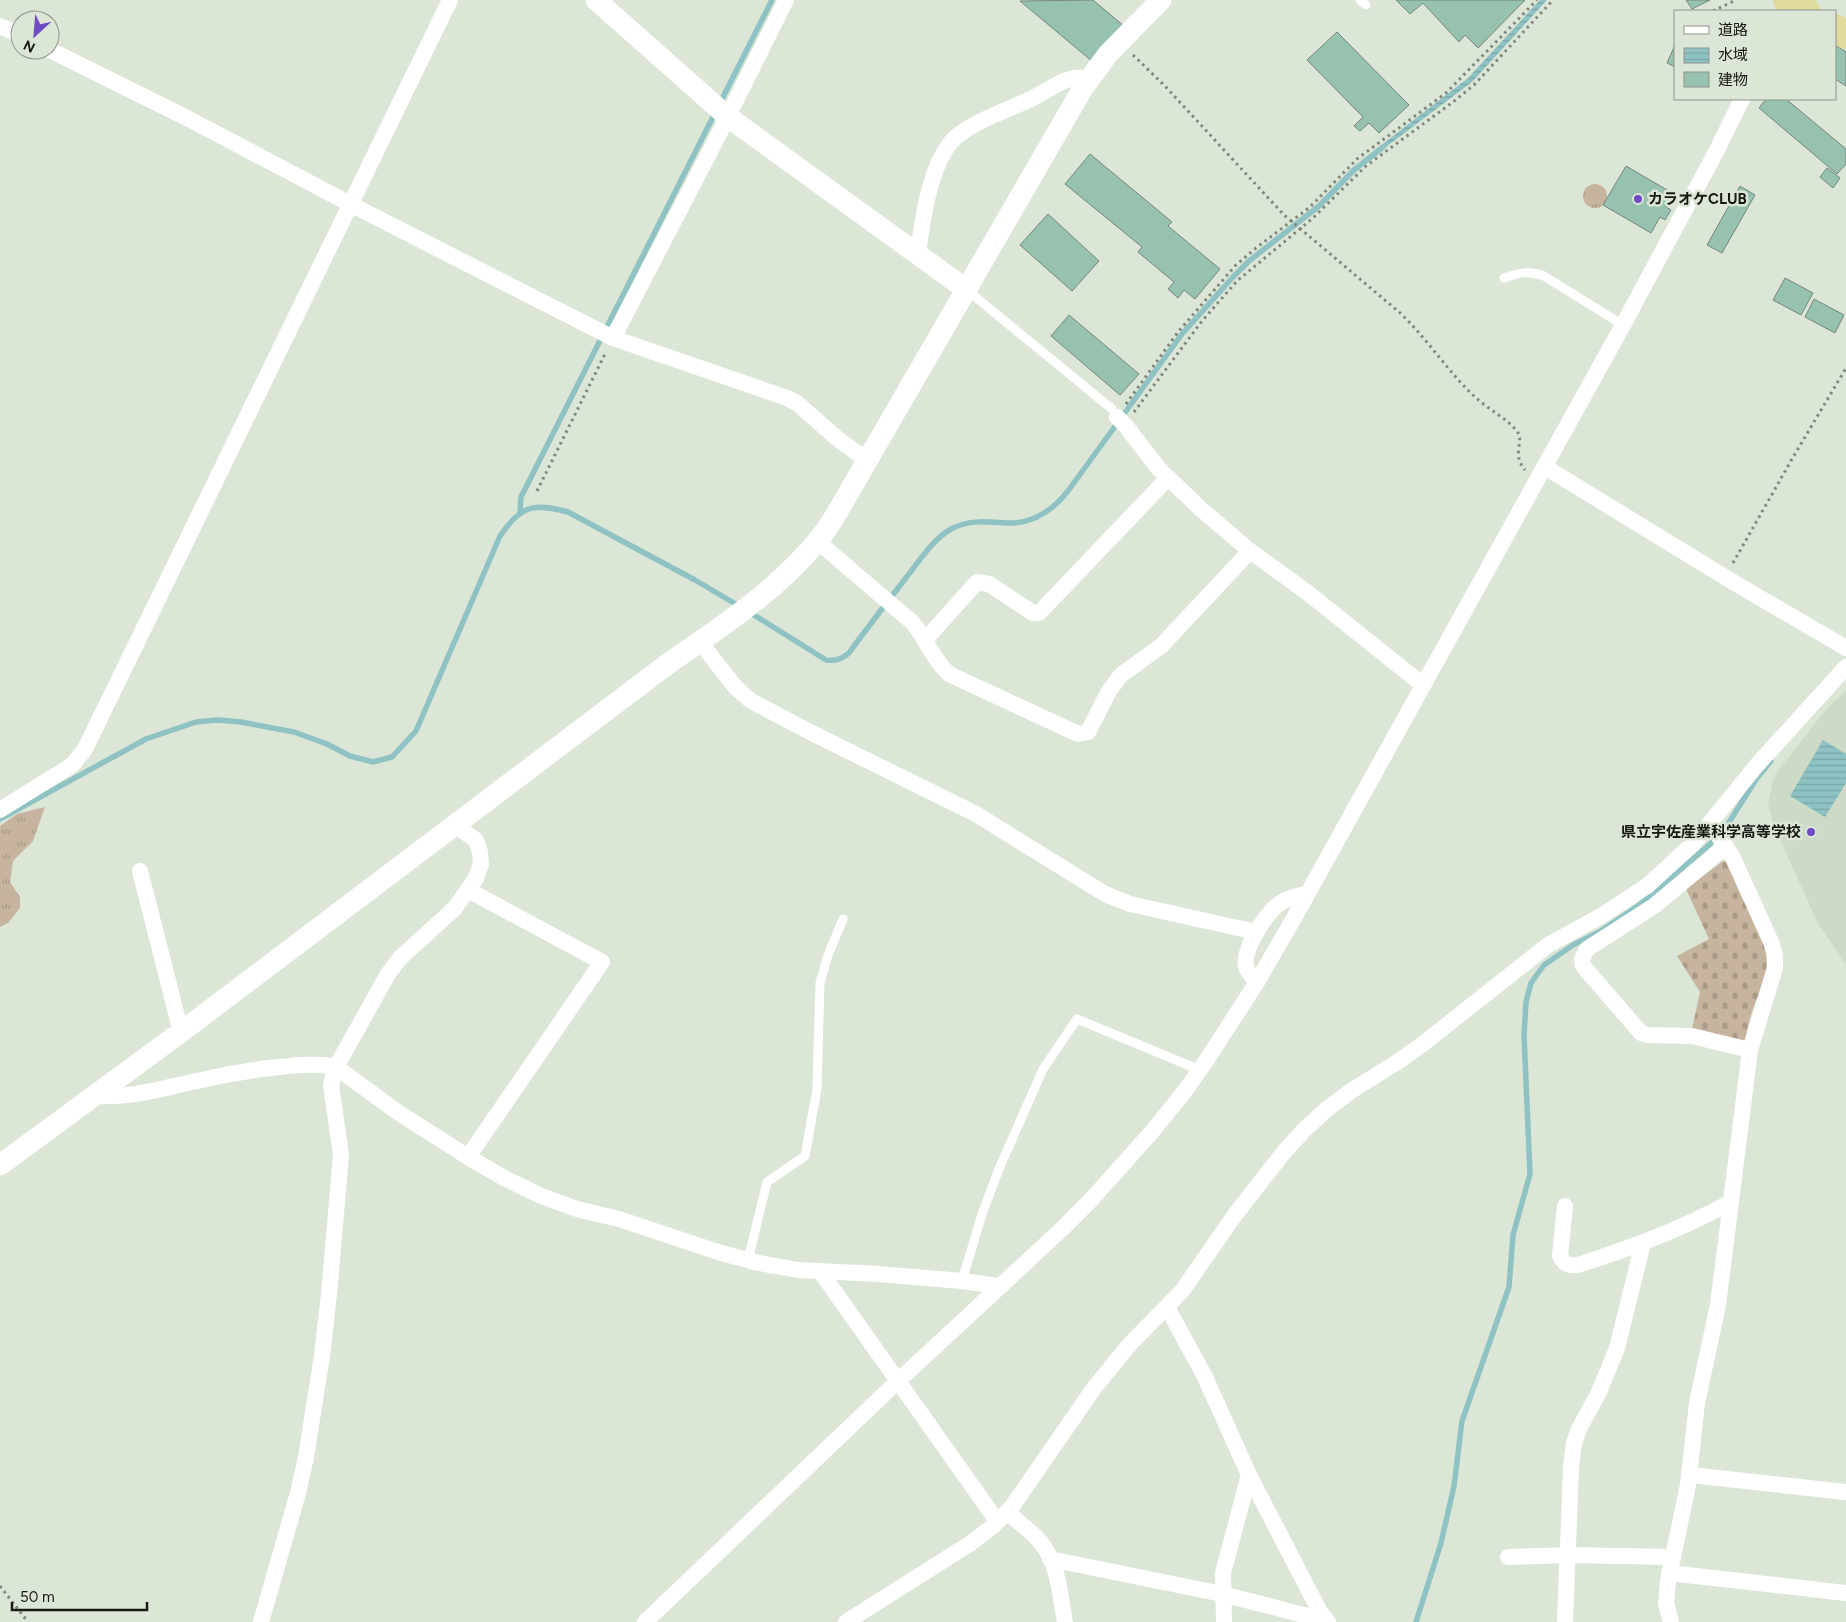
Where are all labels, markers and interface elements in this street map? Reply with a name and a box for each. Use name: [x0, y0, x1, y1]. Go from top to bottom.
north arrow: [10, 10, 60, 60]
legend: [1674, 10, 1836, 100]
text: 道路: [1718, 21, 1748, 39]
text: N: [21, 36, 38, 56]
text: 水域: [1718, 46, 1748, 64]
text: 建物: [1718, 71, 1748, 89]
place label: カラオケCLUB: [1648, 190, 1747, 208]
marker: カラオケCLUB: [1632, 193, 1644, 205]
place label: 県立宇佐産業科学高等学校: [1621, 823, 1801, 841]
marker: 県立宇佐産業科学高等学校: [1805, 826, 1817, 838]
scale bar: [12, 1580, 148, 1612]
text: 50 m: [20, 1588, 55, 1606]

